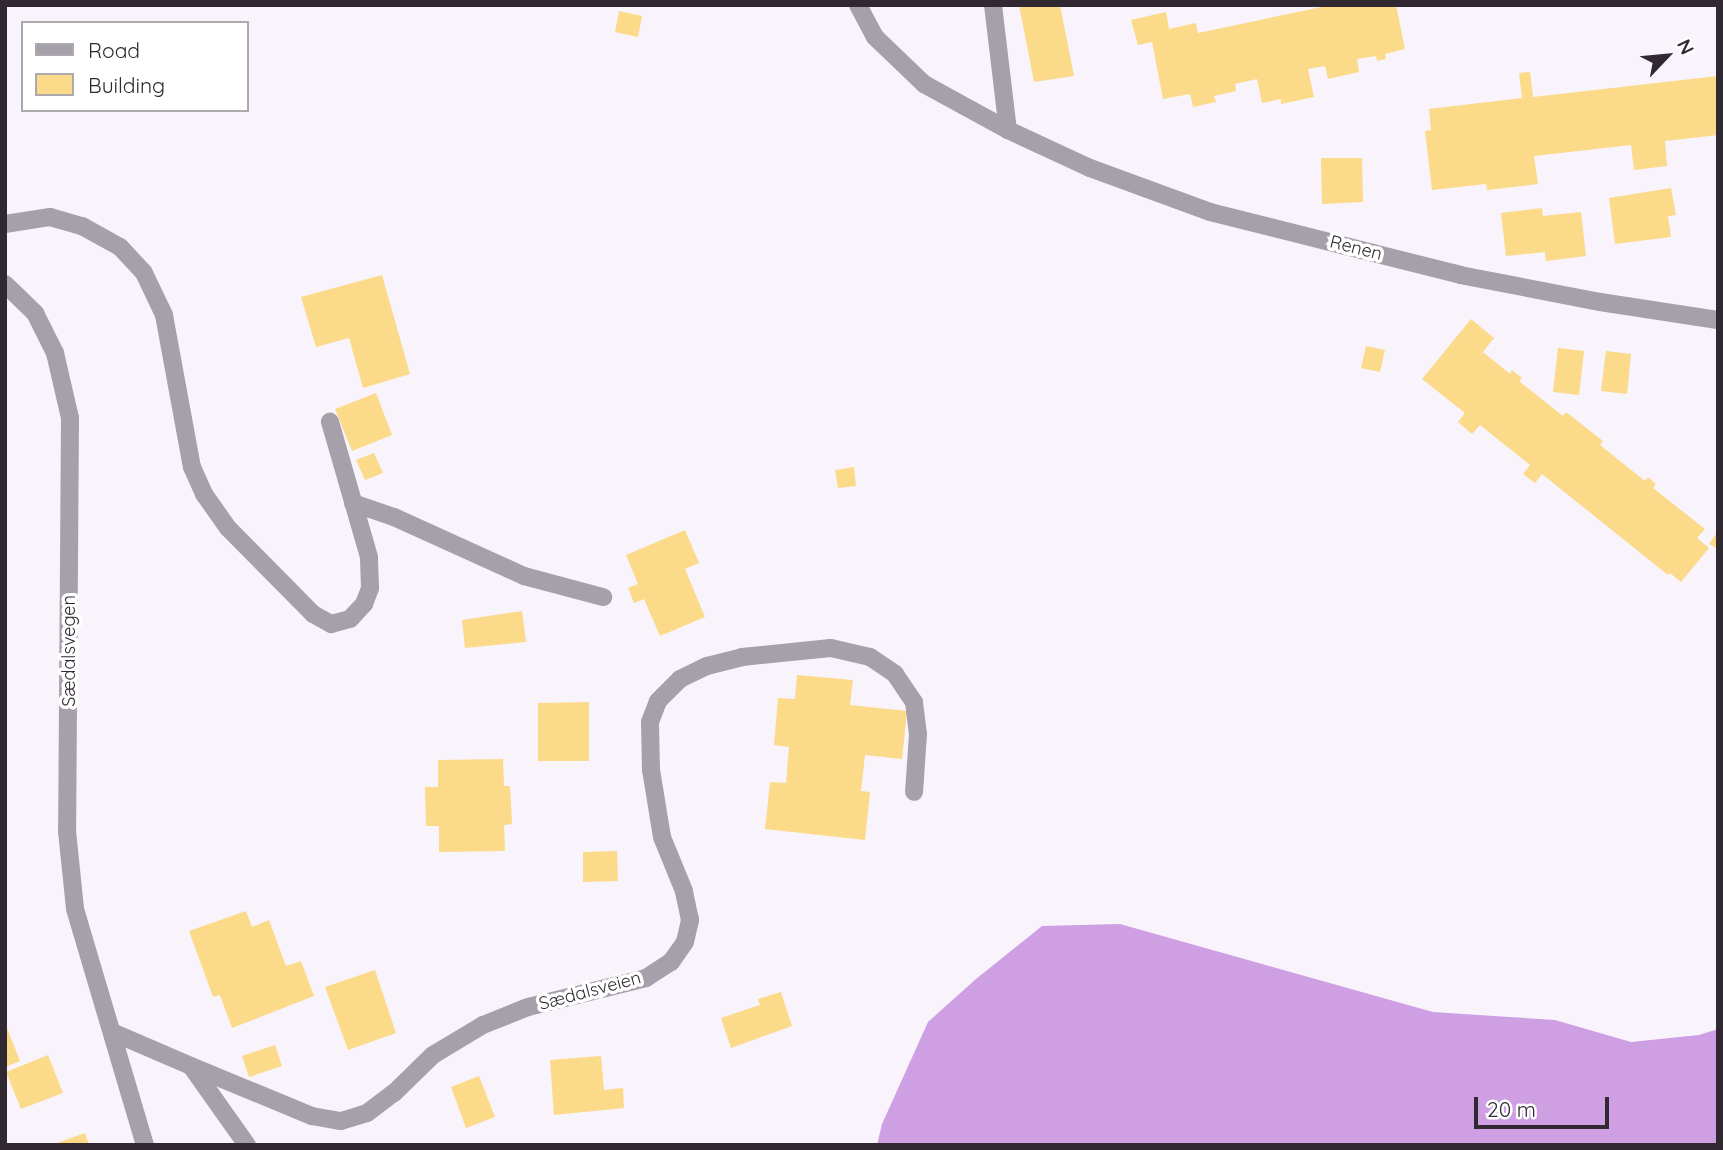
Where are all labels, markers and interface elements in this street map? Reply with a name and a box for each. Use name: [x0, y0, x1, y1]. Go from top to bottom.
legend: [21, 21, 248, 112]
north arrow: [1632, 21, 1702, 91]
text: N: [1672, 35, 1700, 58]
text: Road: [88, 37, 140, 63]
text: Building: [88, 72, 165, 98]
street label: Renen: [1328, 231, 1384, 265]
street label: Sædalsvegen: [58, 595, 80, 707]
street label: Sædalsveien: [537, 967, 643, 1015]
scale bar: [1478, 1084, 1613, 1128]
text: 20 m: [1487, 1096, 1536, 1122]

